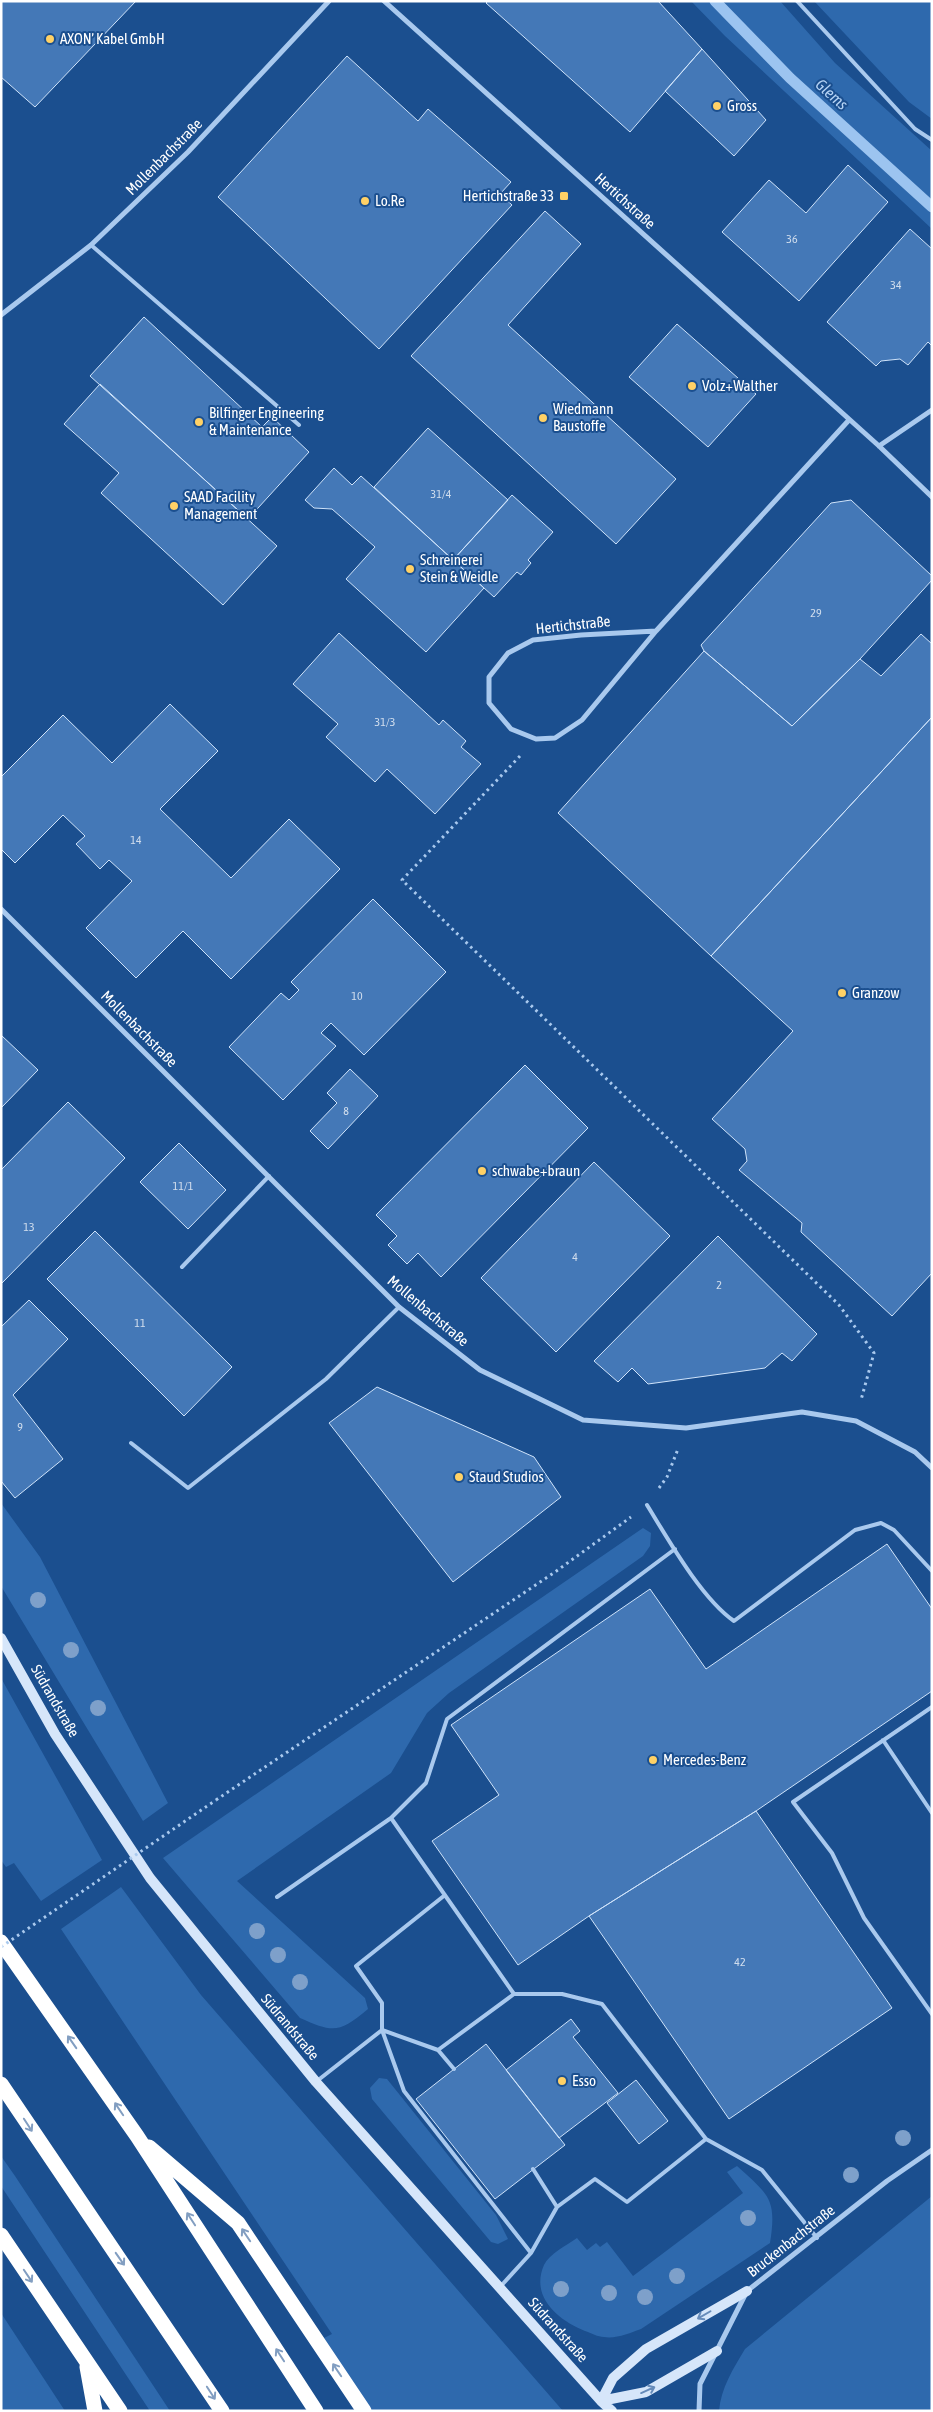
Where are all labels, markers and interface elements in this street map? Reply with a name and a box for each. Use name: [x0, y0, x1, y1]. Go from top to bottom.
place label: AXON’ Kabel GmbH: [60, 30, 165, 47]
marker: AXON’ Kabel GmbH: [44, 33, 56, 45]
water label: Glems: [812, 75, 852, 113]
place label: Gross: [727, 97, 757, 114]
marker: Gross: [711, 100, 723, 112]
street label: Mollenbachstraße: [122, 115, 205, 198]
street label: Hertichstraße: [592, 169, 659, 232]
place label: Hertichstraße 33: [463, 187, 554, 204]
marker: Hertichstraße 33: [558, 190, 570, 202]
place label: Lo.Re: [375, 192, 405, 209]
marker: Lo.Re: [359, 195, 371, 207]
house number: 36: [786, 232, 798, 246]
house number: 34: [890, 278, 902, 292]
place label: Volz+Walther: [702, 377, 778, 394]
marker: Volz+Walther: [686, 380, 698, 392]
place label: Wiedmann Baustoffe: [553, 400, 614, 434]
place label: Bilfinger Engineering & Maintenance: [209, 404, 324, 438]
marker: Wiedmann Baustoffe: [537, 412, 549, 424]
marker: Bilfinger Engineering & Maintenance: [193, 416, 205, 428]
house number: 31/4: [431, 487, 452, 501]
place label: SAAD Facility Management: [184, 488, 257, 522]
marker: SAAD Facility Management: [168, 500, 180, 512]
place label: Schreinerei Stein & Weidle: [420, 551, 499, 585]
marker: Schreinerei Stein & Weidle: [404, 563, 416, 575]
house number: 29: [810, 606, 822, 620]
street label: Hertichstraße: [535, 612, 611, 637]
house number: 31/3: [375, 715, 395, 729]
house number: 14: [130, 833, 142, 847]
place label: Granzow: [852, 984, 899, 1001]
street label: Mollenbachstraße: [98, 987, 181, 1070]
marker: Granzow: [836, 987, 848, 999]
house number: 10: [351, 989, 363, 1003]
house number: 8: [343, 1104, 349, 1118]
place label: schwabe+braun: [492, 1162, 580, 1179]
marker: schwabe+braun: [476, 1165, 488, 1177]
house number: 11/1: [173, 1179, 194, 1193]
house number: 13: [23, 1220, 35, 1234]
house number: 4: [572, 1250, 578, 1264]
street label: Mollenbachstraße: [384, 1272, 472, 1350]
house number: 2: [716, 1278, 722, 1292]
house number: 11: [134, 1316, 146, 1330]
house number: 9: [17, 1420, 23, 1434]
place label: Staud Studios: [469, 1468, 544, 1485]
marker: Staud Studios: [453, 1471, 465, 1483]
street label: Südrandstraße: [28, 1662, 83, 1740]
place label: Mercedes-Benz: [663, 1751, 747, 1768]
marker: Mercedes-Benz: [647, 1754, 659, 1766]
house number: 42: [734, 1955, 746, 1969]
street label: Südrandstraße: [258, 1990, 323, 2063]
one-way arrow: [67, 2036, 77, 2050]
place label: Esso: [572, 2072, 596, 2089]
marker: Esso: [556, 2075, 568, 2087]
one-way arrow: [113, 2102, 124, 2116]
one-way arrow: [23, 2117, 33, 2131]
street label: Bruckenbachstraße: [744, 2201, 838, 2280]
one-way arrow: [186, 2213, 196, 2227]
one-way arrow: [241, 2228, 252, 2242]
one-way arrow: [115, 2252, 125, 2266]
one-way arrow: [23, 2268, 33, 2282]
street label: Südrandstraße: [525, 2294, 592, 2365]
one-way arrow: [697, 2310, 712, 2320]
one-way arrow: [275, 2349, 285, 2363]
one-way arrow: [332, 2364, 342, 2378]
one-way arrow: [640, 2385, 655, 2394]
one-way arrow: [206, 2386, 216, 2400]

